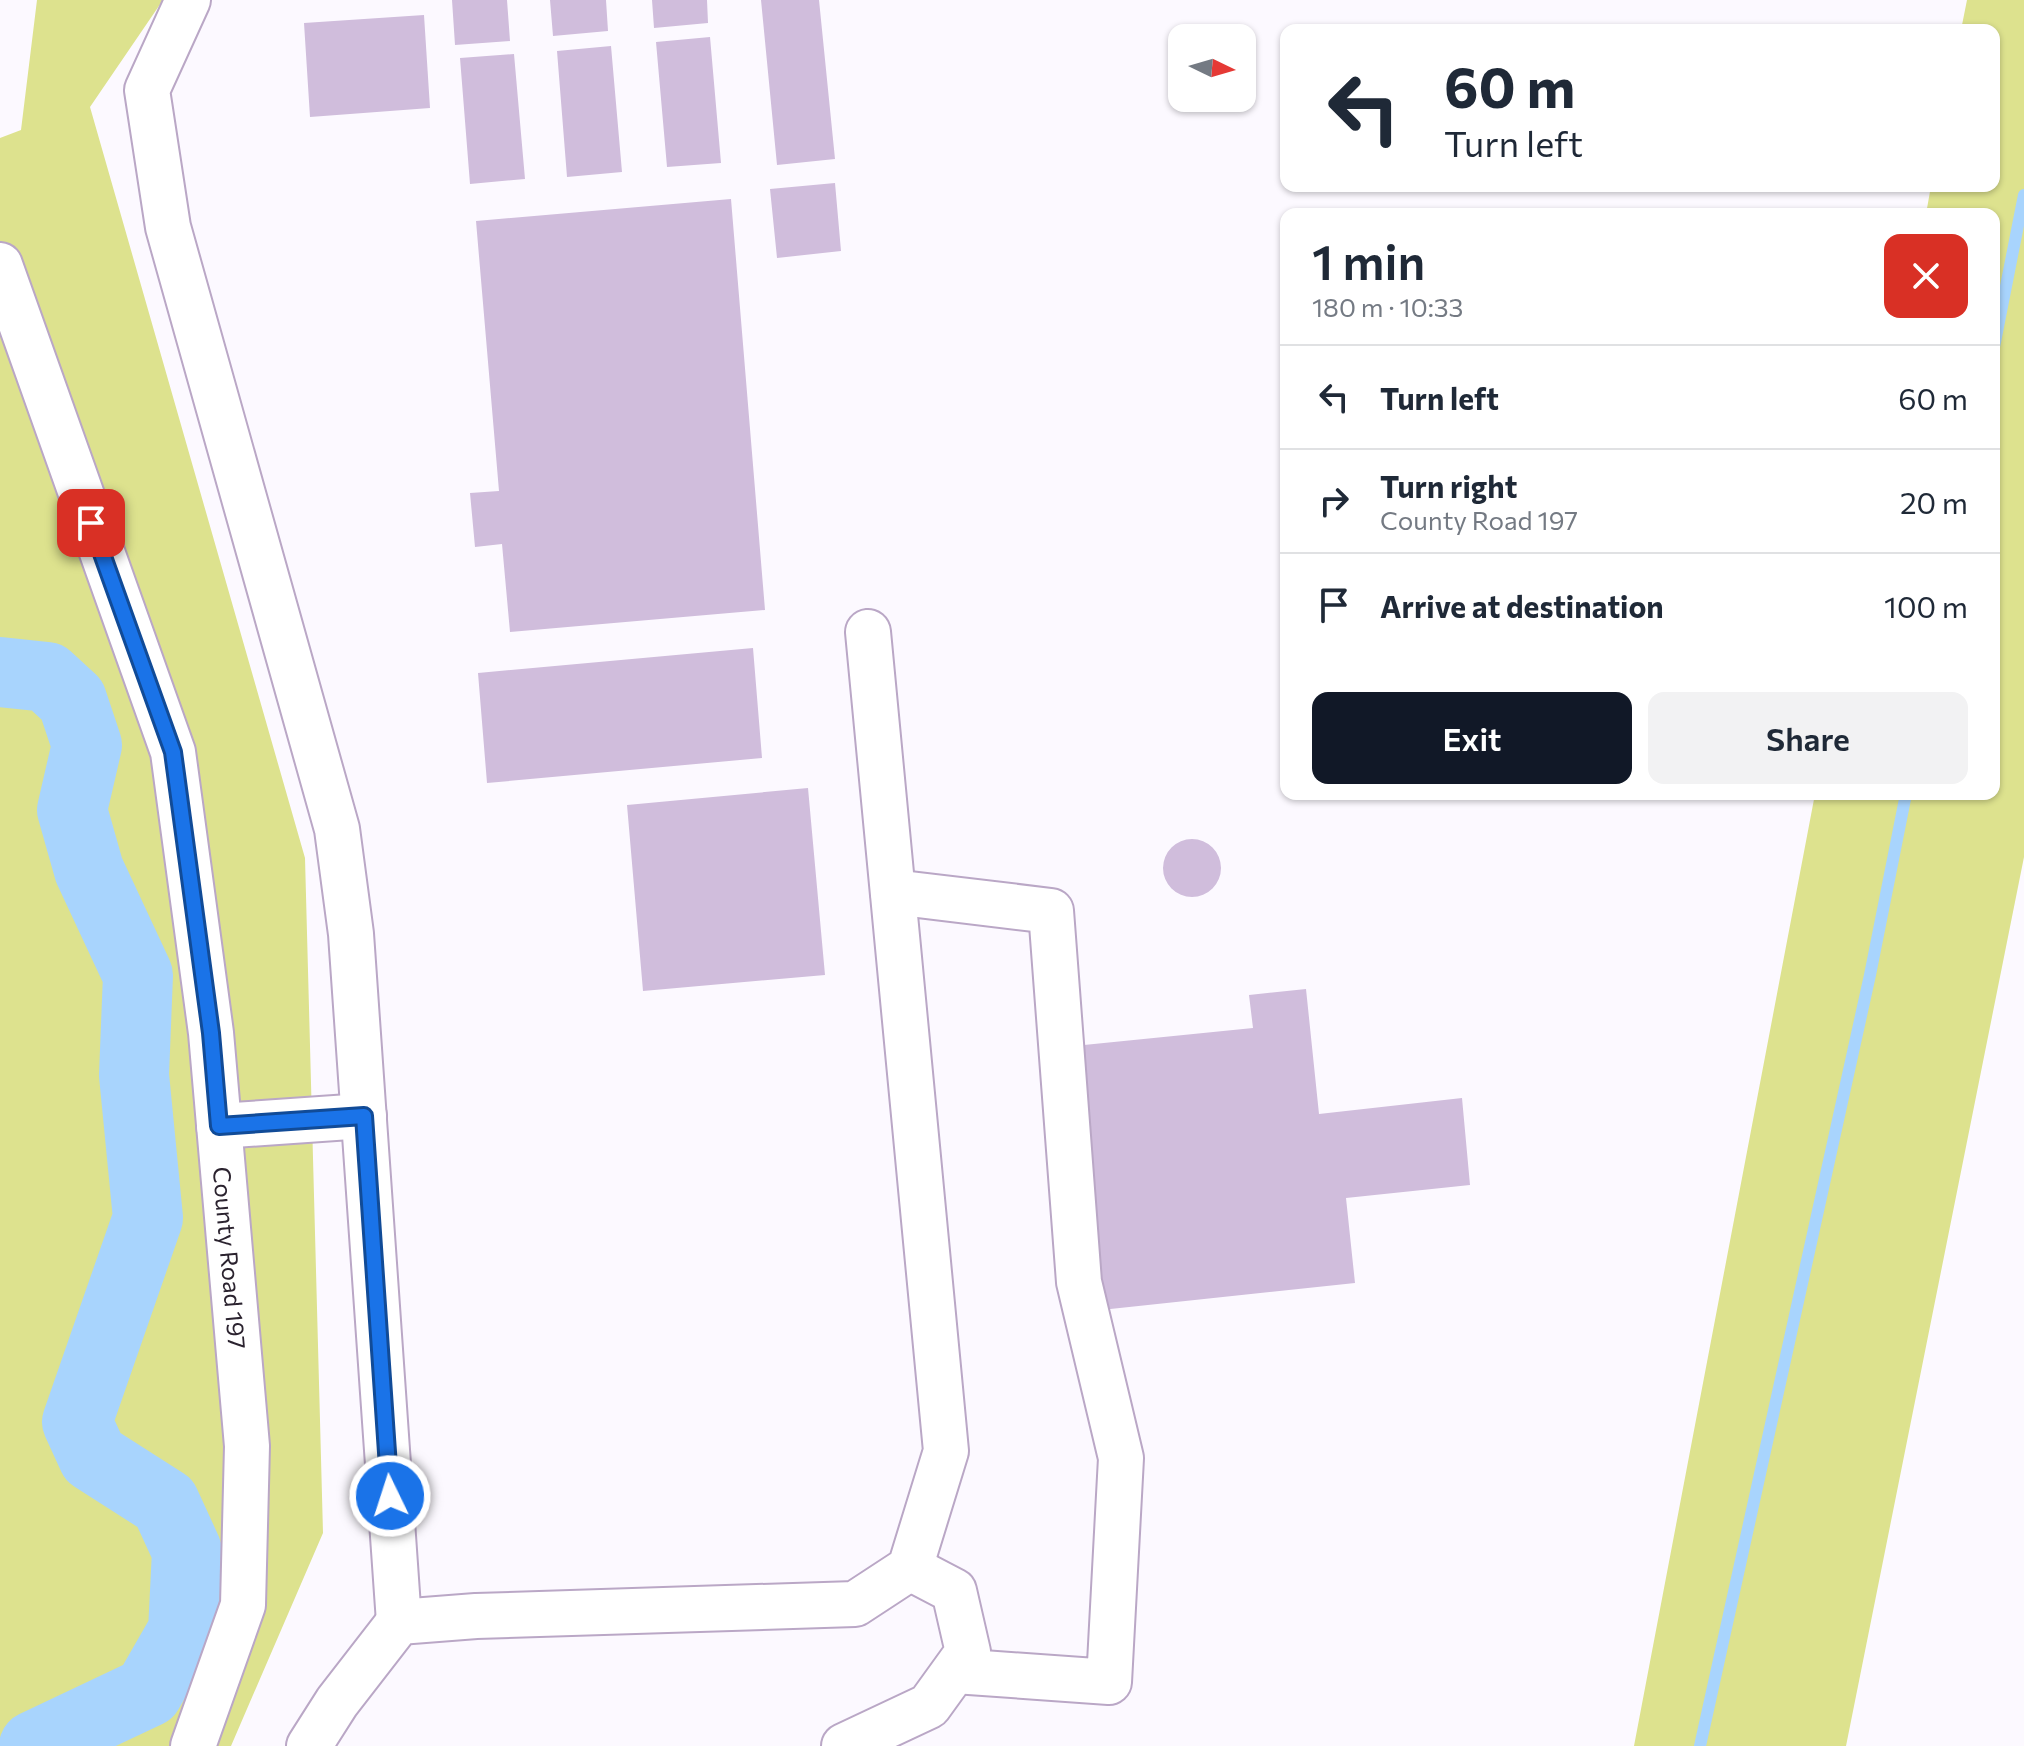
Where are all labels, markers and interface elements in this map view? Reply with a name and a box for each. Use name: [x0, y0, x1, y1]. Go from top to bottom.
north arrow: [1168, 24, 1256, 112]
map controls: [1168, 24, 1256, 112]
text: 60 m: [1444, 51, 1575, 120]
icon: left: [1312, 56, 1416, 160]
text: Turn left: [1444, 120, 1583, 164]
text: 1 min: [1312, 231, 1425, 290]
button: close: [1884, 234, 1968, 318]
text: 180 m · 10:33: [1312, 291, 1463, 322]
icon: left: [1312, 375, 1356, 419]
text: Turn left: [1380, 379, 1499, 416]
text: 60 m: [1898, 379, 1968, 416]
text: Turn right: [1380, 467, 1517, 504]
icon: right: [1312, 479, 1356, 523]
text: 20 m: [1900, 483, 1968, 520]
pin: [57, 489, 125, 557]
icon: arrive: [69, 501, 113, 545]
text: County Road 197: [1380, 504, 1578, 535]
icon: arrive: [1312, 583, 1356, 627]
text: Arrive at destination: [1380, 587, 1664, 624]
text: 100 m: [1884, 587, 1968, 624]
button: Exit: [1312, 692, 1632, 784]
button: Share: [1648, 692, 1968, 784]
street label: County Road 197: [208, 1165, 253, 1350]
position arrow: [348, 1454, 432, 1538]

